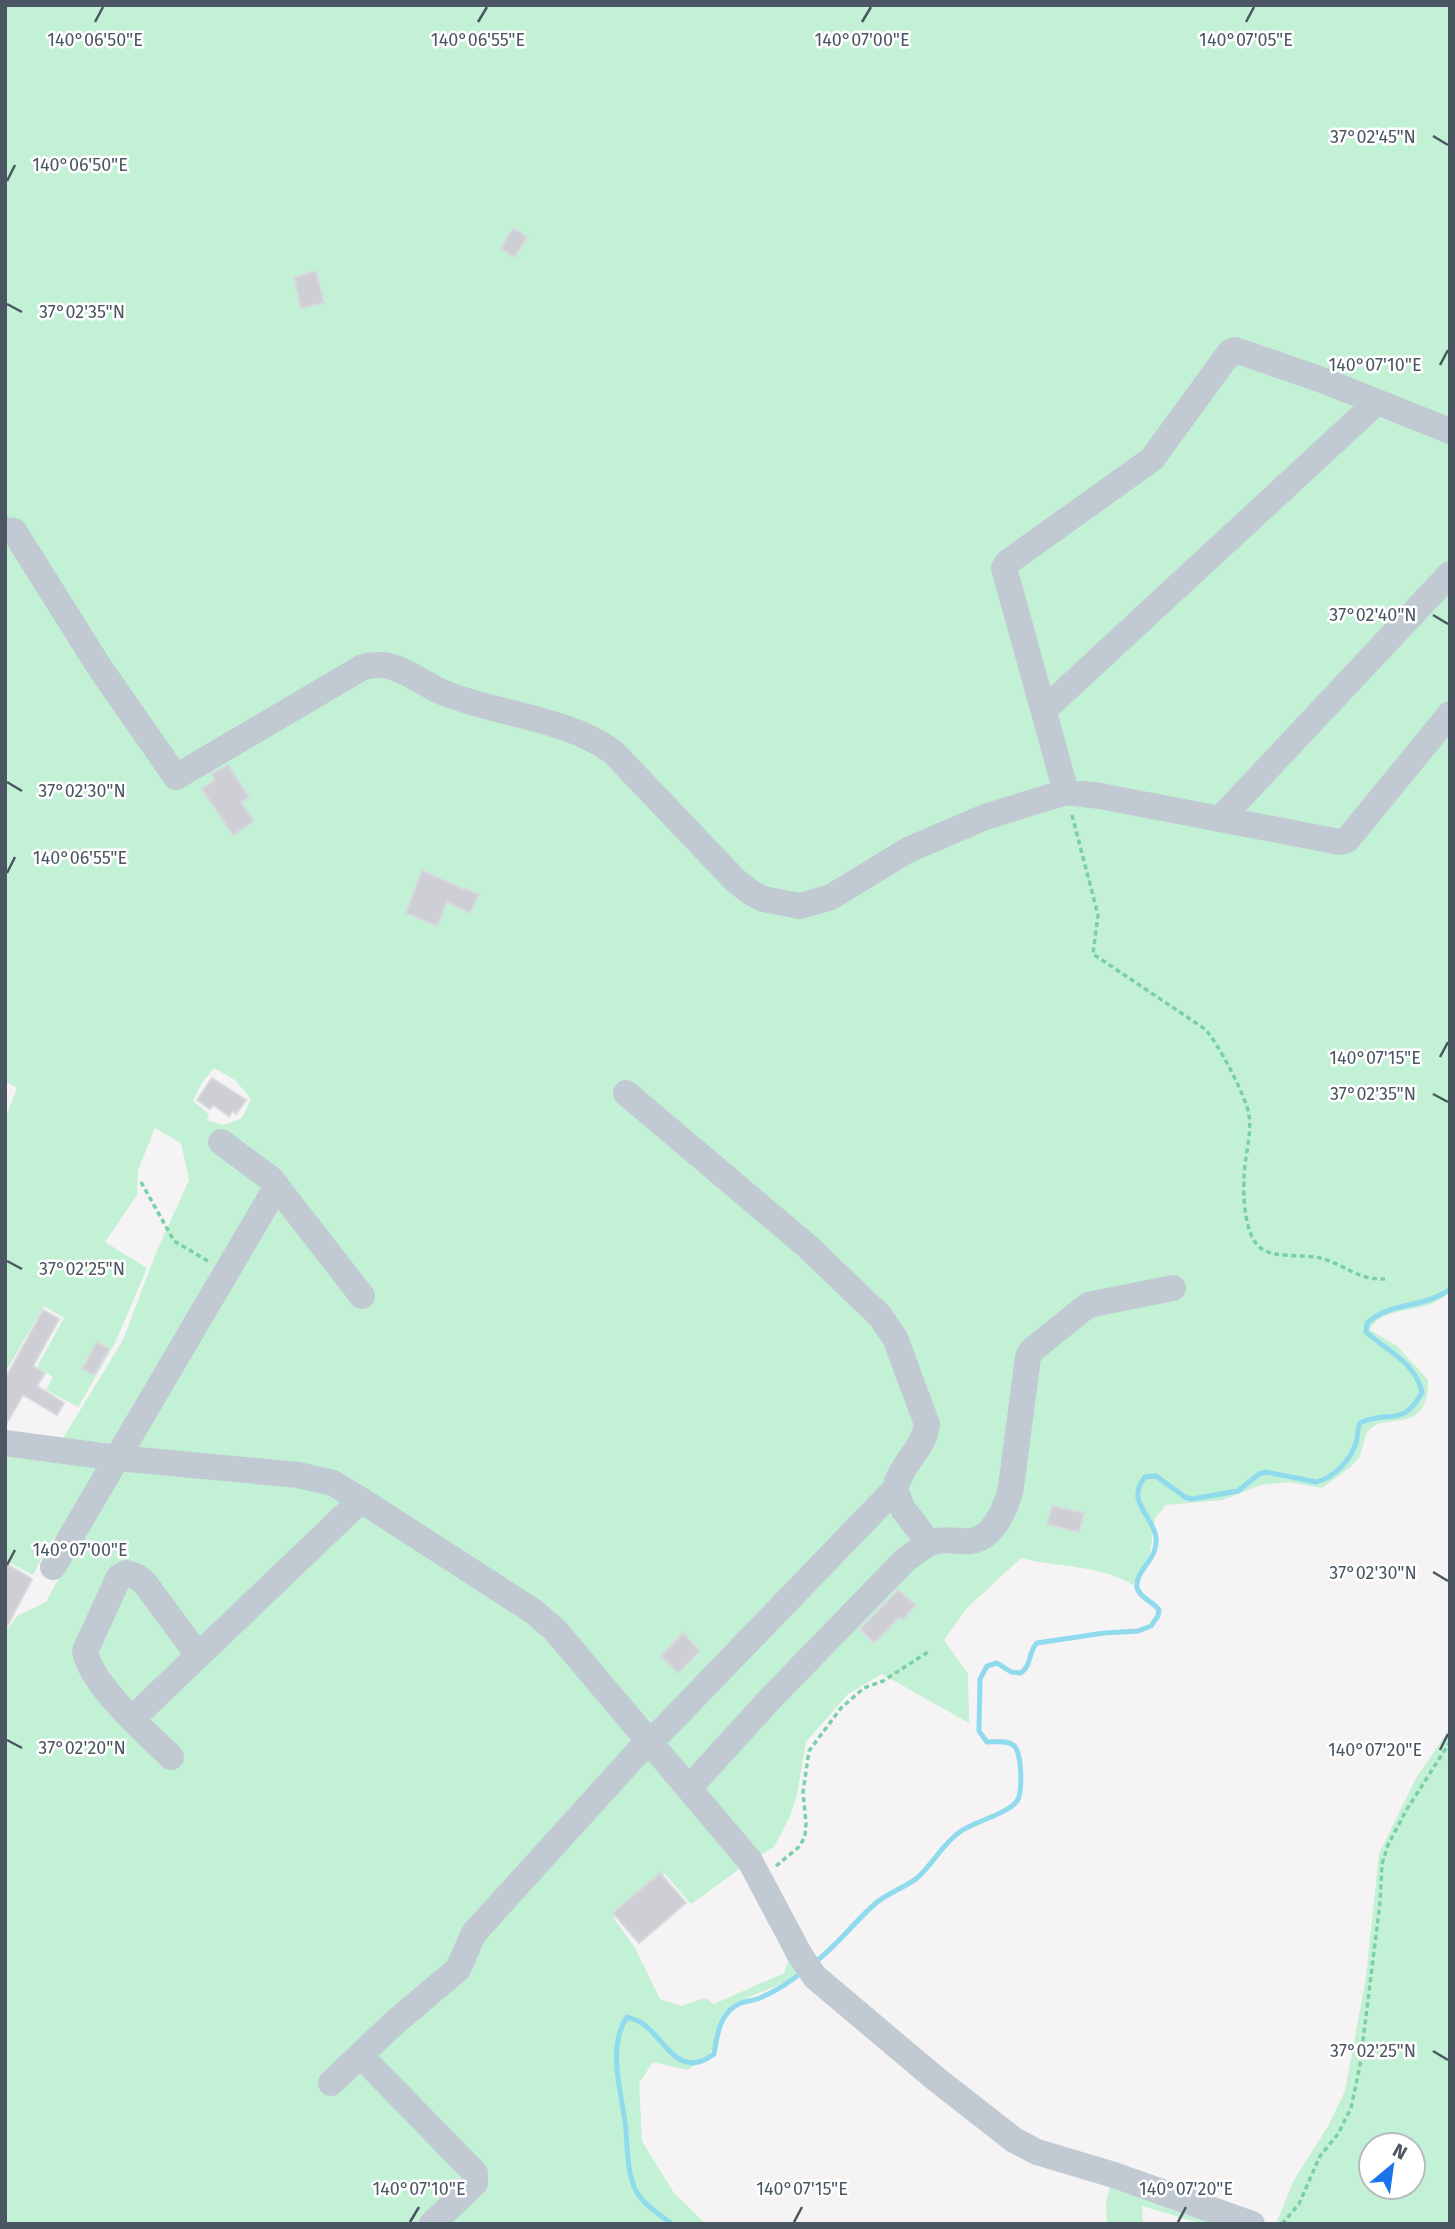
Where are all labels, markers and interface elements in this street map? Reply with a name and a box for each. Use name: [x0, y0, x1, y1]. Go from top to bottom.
text: 140°06'50"E: [47, 29, 143, 51]
text: 140°06'55"E: [431, 29, 525, 51]
text: 140°07'00"E: [814, 29, 910, 51]
text: 140°07'05"E: [1199, 29, 1293, 51]
text: 37°02'45"N: [1330, 126, 1416, 148]
text: 140°06'50"E: [32, 154, 128, 176]
text: 37°02'35"N: [39, 301, 125, 323]
text: 140°07'10"E: [1328, 354, 1422, 376]
text: 37°02'40"N: [1329, 604, 1417, 626]
text: 37°02'30"N: [38, 780, 126, 802]
text: 140°06'55"E: [33, 847, 127, 869]
text: 140°07'15"E: [1329, 1047, 1421, 1069]
text: 37°02'35"N: [1330, 1083, 1416, 1105]
text: 37°02'25"N: [39, 1258, 125, 1280]
text: 140°07'00"E: [32, 1539, 128, 1561]
text: 37°02'30"N: [1329, 1562, 1417, 1584]
text: 37°02'20"N: [38, 1737, 126, 1759]
text: 140°07'20"E: [1328, 1739, 1422, 1761]
text: 37°02'25"N: [1330, 2040, 1416, 2062]
north arrow: [1357, 2131, 1427, 2201]
text: N: [1389, 2138, 1411, 2165]
text: 140°07'10"E: [372, 2178, 466, 2200]
text: 140°07'15"E: [756, 2178, 848, 2200]
text: 140°07'20"E: [1139, 2178, 1233, 2200]

